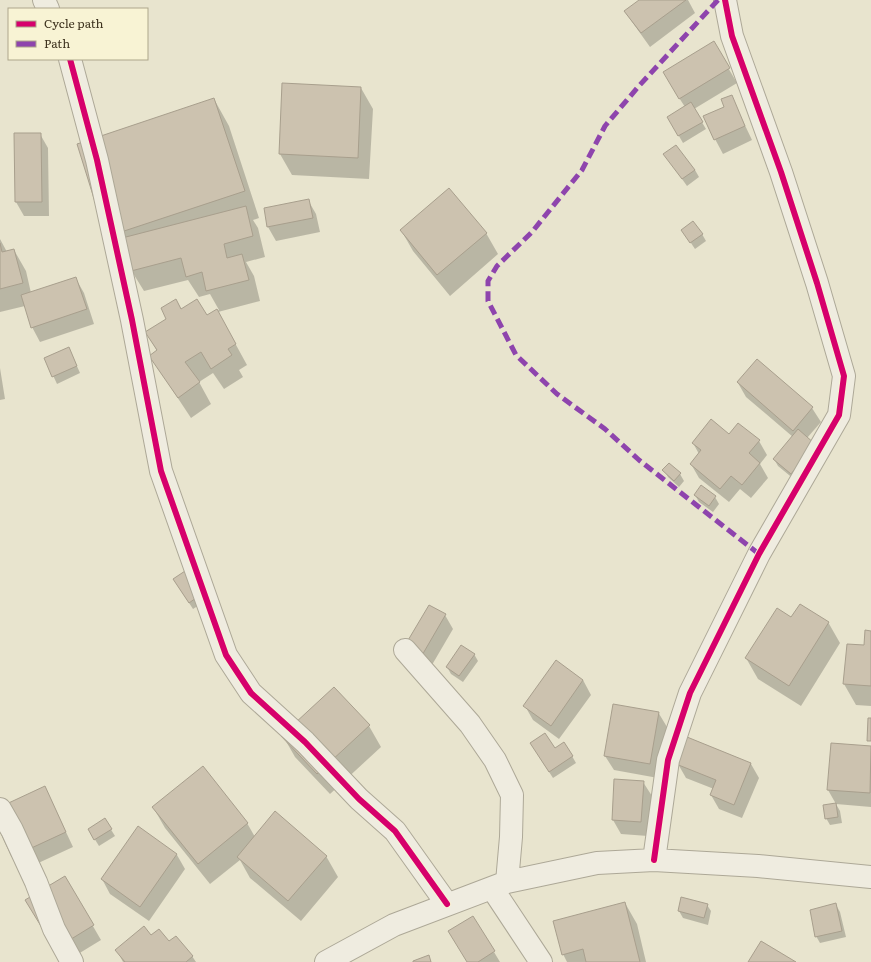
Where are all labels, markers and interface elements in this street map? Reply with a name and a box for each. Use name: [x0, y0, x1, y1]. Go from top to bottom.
legend: [8, 8, 148, 60]
text: Cycle path: [44, 14, 104, 32]
text: Path: [44, 34, 70, 52]

